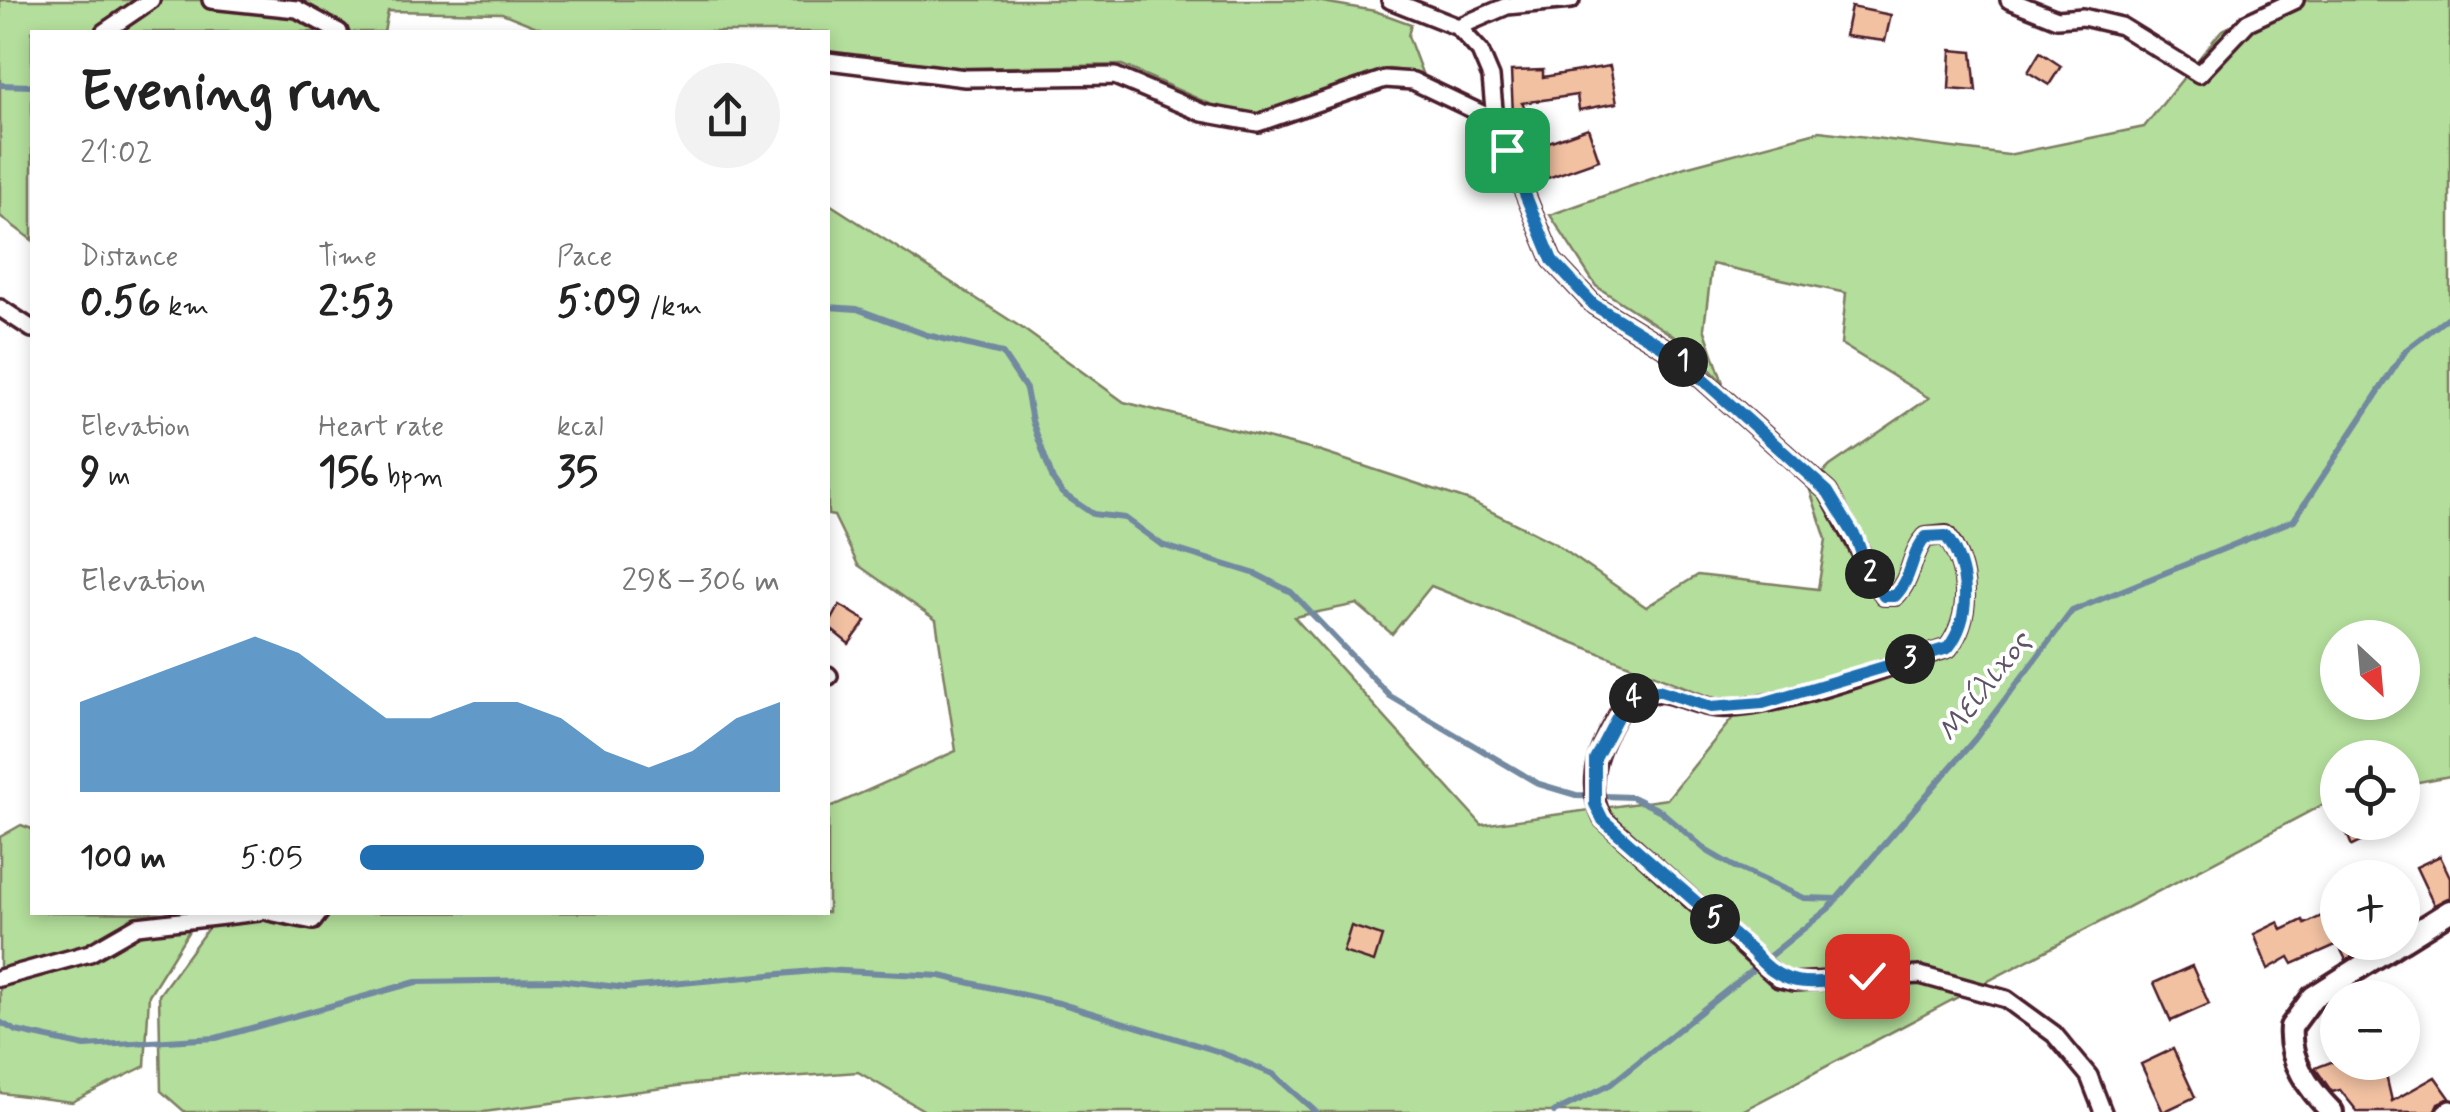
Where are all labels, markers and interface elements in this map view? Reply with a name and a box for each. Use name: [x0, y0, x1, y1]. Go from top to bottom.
text: Evening run: [80, 58, 380, 130]
button: share: [675, 63, 780, 168]
pin: [1465, 108, 1550, 193]
icon: arrive: [1480, 123, 1535, 178]
text: 21:02: [80, 132, 153, 174]
text: Distance: [80, 239, 178, 276]
text: Time: [318, 239, 377, 276]
text: Pace: [557, 239, 612, 276]
text: 0.56: [80, 276, 161, 331]
text: 2:53: [318, 276, 393, 331]
text: 5:09: [557, 276, 642, 331]
text: km: [161, 289, 209, 326]
text: /km: [642, 289, 702, 326]
pin: 1: [1658, 337, 1708, 387]
text: 1: [1677, 343, 1689, 380]
text: Elevation: [80, 409, 190, 446]
text: Heart rate: [318, 409, 444, 446]
text: kcal: [557, 409, 604, 446]
text: 9: [80, 446, 101, 501]
text: 156: [318, 446, 379, 501]
text: 35: [557, 446, 598, 501]
text: m: [101, 459, 130, 496]
text: bpm: [379, 459, 443, 496]
pin: 2: [1845, 549, 1895, 599]
text: 2: [1863, 555, 1877, 592]
text: Elevation: [80, 560, 206, 602]
text: 298–306 m: [621, 560, 780, 602]
north arrow: [2320, 620, 2420, 720]
map controls: [2320, 620, 2420, 1080]
water label: Μείλιχος: [1928, 621, 2042, 752]
pin: 3: [1885, 634, 1935, 684]
text: 3: [1904, 640, 1916, 677]
pin: 4: [1609, 673, 1659, 723]
text: 4: [1626, 679, 1642, 716]
button: locate: [2320, 740, 2420, 840]
text: 100 m: [80, 837, 166, 879]
text: 5:05: [240, 837, 303, 879]
button: +: [2320, 860, 2420, 960]
pin: 5: [1690, 894, 1740, 944]
text: 5: [1707, 900, 1723, 937]
pin: [1825, 934, 1910, 1019]
icon: check: [1840, 949, 1895, 1004]
button: −: [2320, 980, 2420, 1080]

